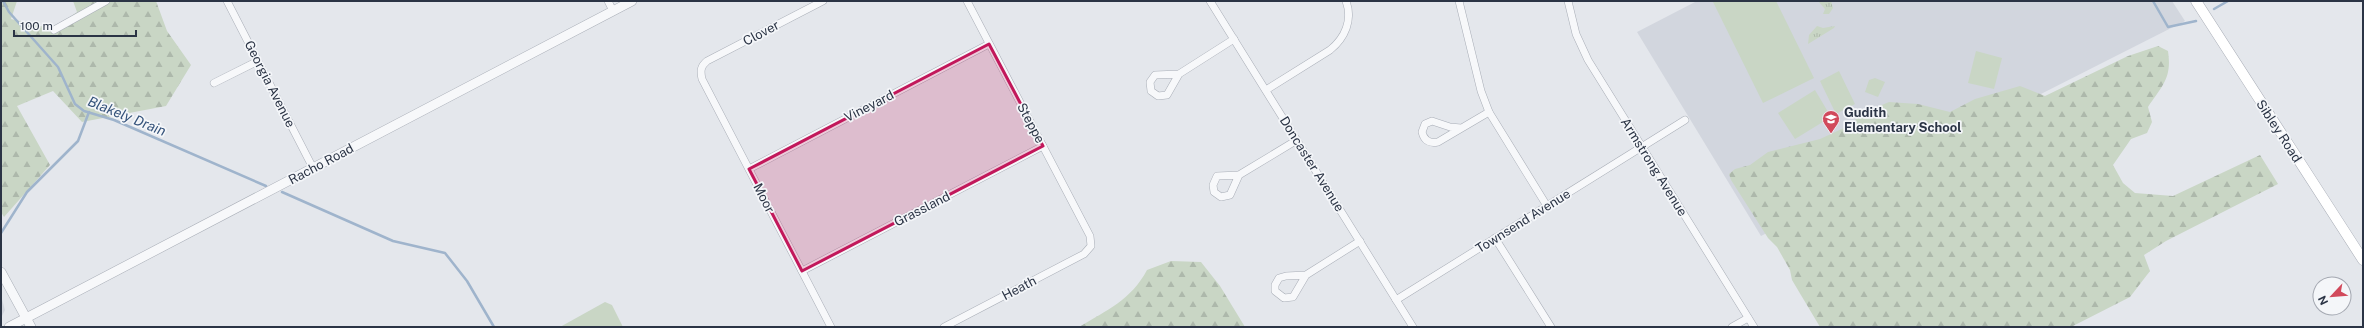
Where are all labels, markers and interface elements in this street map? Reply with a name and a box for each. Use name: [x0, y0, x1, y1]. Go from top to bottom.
scale bar: [14, 12, 136, 38]
street label: Clover: [740, 17, 782, 49]
text: 100 m: [20, 19, 53, 33]
street label: Georgia Avenue: [242, 38, 298, 130]
street label: Vineyard: [842, 87, 896, 125]
water label: Blakely Drain: [86, 93, 169, 139]
street label: Sibley Road: [2253, 97, 2305, 165]
street label: Steppe: [1014, 100, 1048, 146]
place label: Gudith Elementary School: [1844, 105, 1962, 135]
school or university icon: Gudith Elementary School: [1821, 109, 1841, 134]
street label: Doncaster Avenue: [1277, 114, 1347, 214]
street label: Armstrong Avenue: [1618, 115, 1690, 219]
street label: Racho Road: [286, 141, 356, 187]
street label: Moor: [750, 181, 778, 215]
street label: Townsend Avenue: [1473, 186, 1573, 256]
street label: Grassland: [891, 188, 953, 230]
street label: Heath: [999, 273, 1039, 303]
north arrow: [2312, 276, 2352, 316]
text: N: [2316, 294, 2330, 307]

